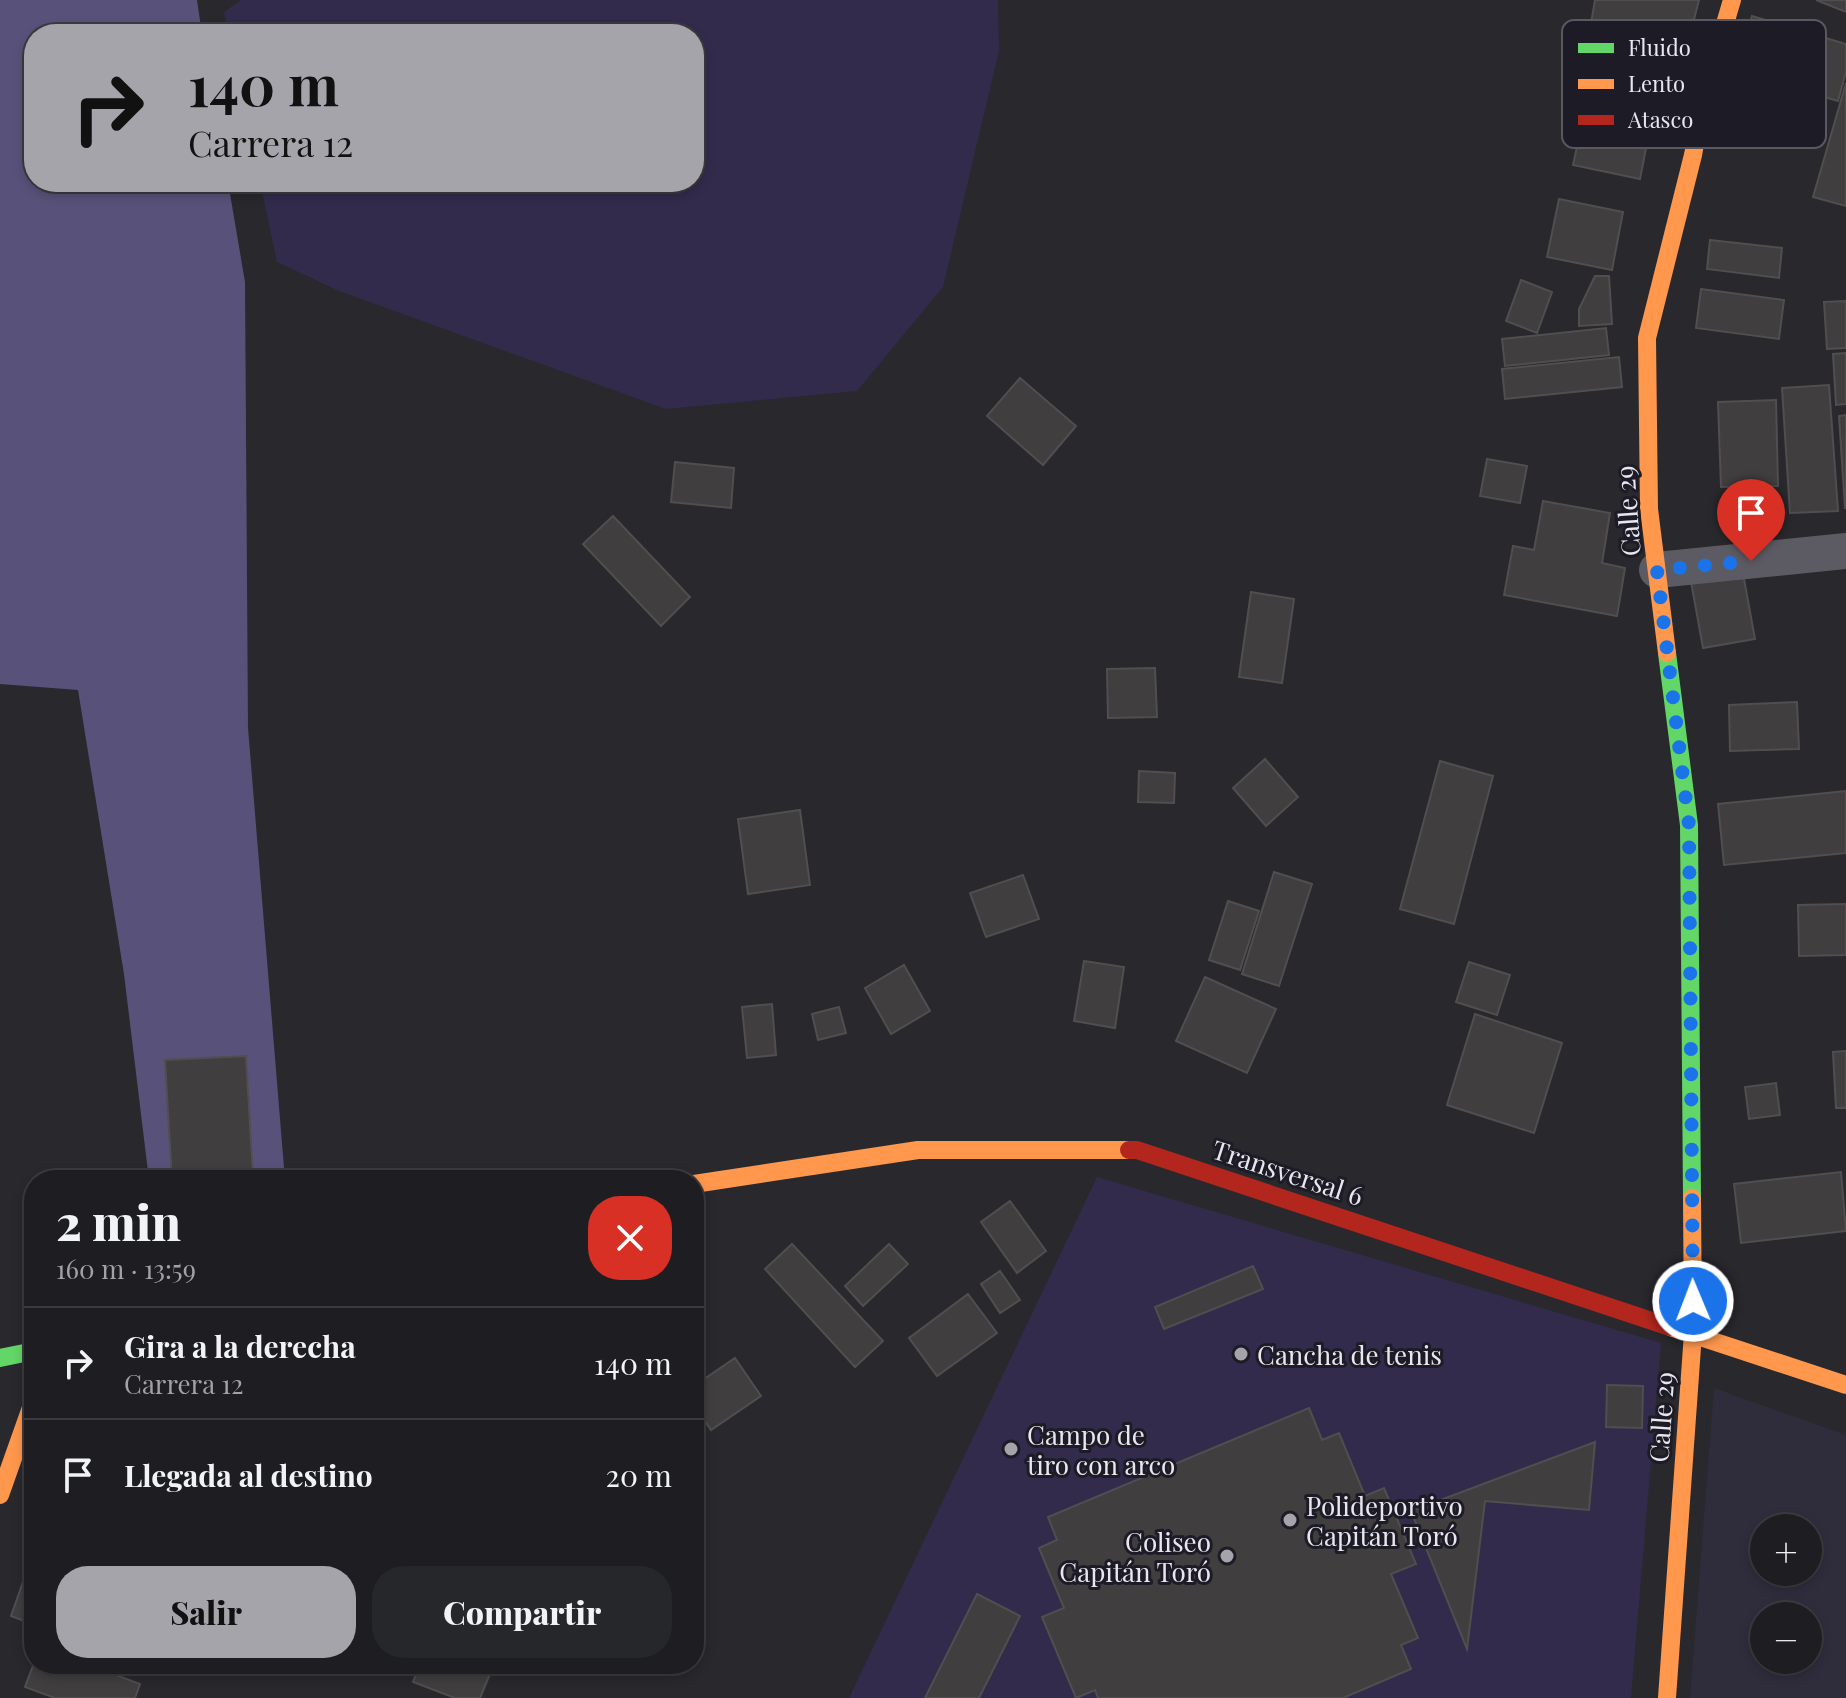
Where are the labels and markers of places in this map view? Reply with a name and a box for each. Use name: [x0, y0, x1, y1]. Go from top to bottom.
pin: [1717, 479, 1785, 561]
place label: Cancha de tenis: [1257, 1337, 1442, 1372]
marker: Cancha de tenis: [1232, 1345, 1250, 1363]
place label: Campo de tiro con arco: [1027, 1417, 1175, 1482]
marker: Campo de tiro con arco: [1002, 1440, 1020, 1458]
place label: Polideportivo Capitán Toró: [1306, 1488, 1463, 1553]
marker: Polideportivo Capitán Toró: [1281, 1511, 1299, 1529]
place label: Coliseo Capitán Toró: [1059, 1524, 1211, 1589]
marker: Coliseo Capitán Toró: [1218, 1547, 1236, 1565]

